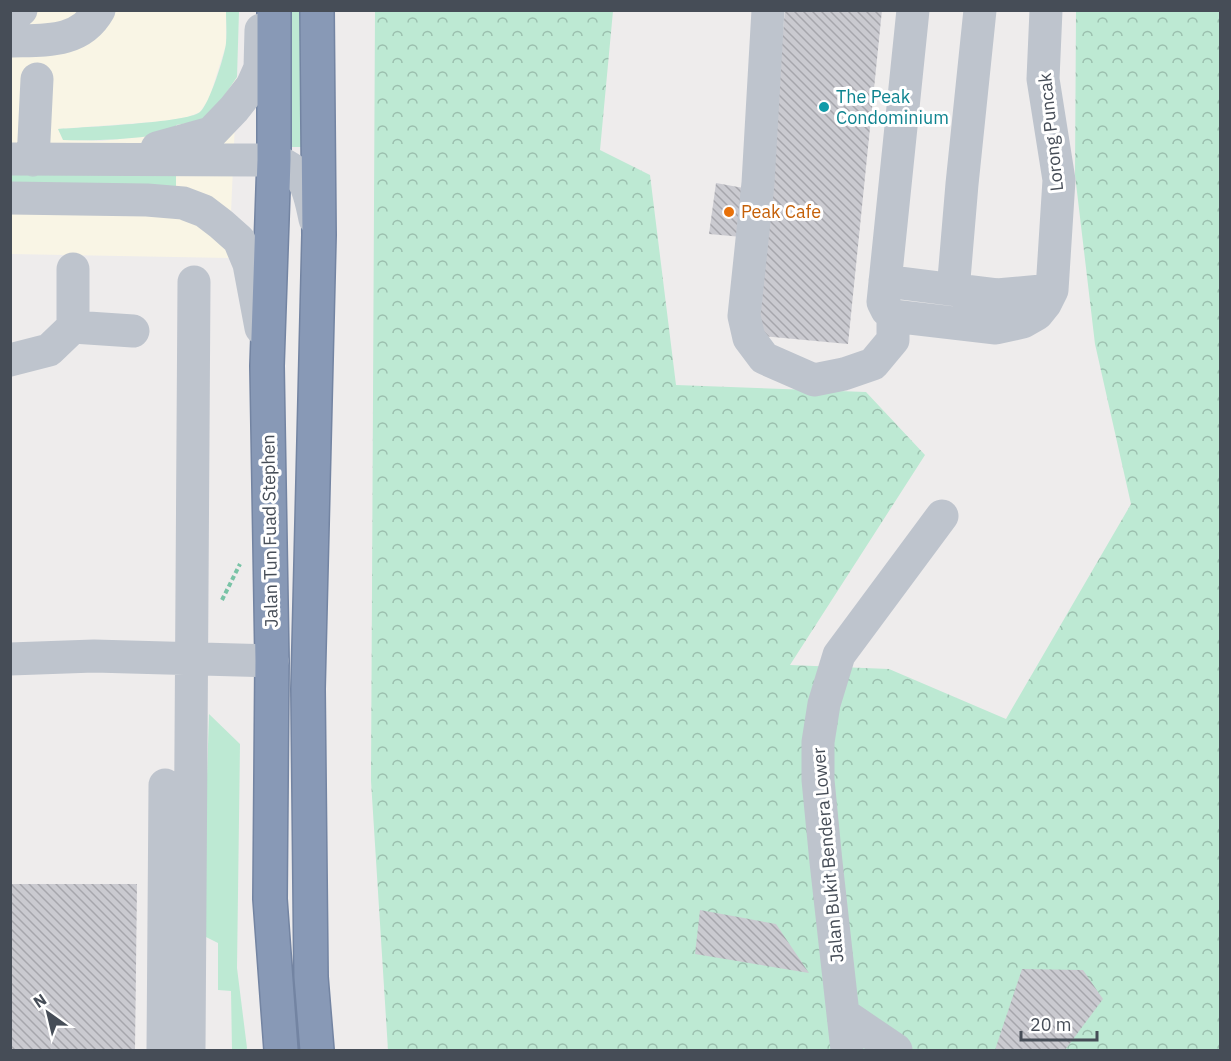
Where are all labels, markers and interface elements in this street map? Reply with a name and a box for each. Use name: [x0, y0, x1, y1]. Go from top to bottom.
street label: Lorong Puncak: [1033, 71, 1068, 192]
place label: The Peak Condominium: [836, 85, 949, 129]
marker: The Peak Condominium: [817, 100, 831, 114]
place label: Peak Cafe: [741, 200, 821, 223]
marker: Peak Cafe: [722, 205, 736, 219]
street label: Jalan Tun Fuad Stephen: [256, 434, 283, 628]
street label: Jalan Bukit Bendera Lower: [807, 746, 848, 964]
north arrow: [18, 983, 78, 1043]
text: N: [29, 989, 50, 1012]
scale bar: [1021, 1004, 1098, 1042]
text: 20 m: [1030, 1013, 1072, 1036]

